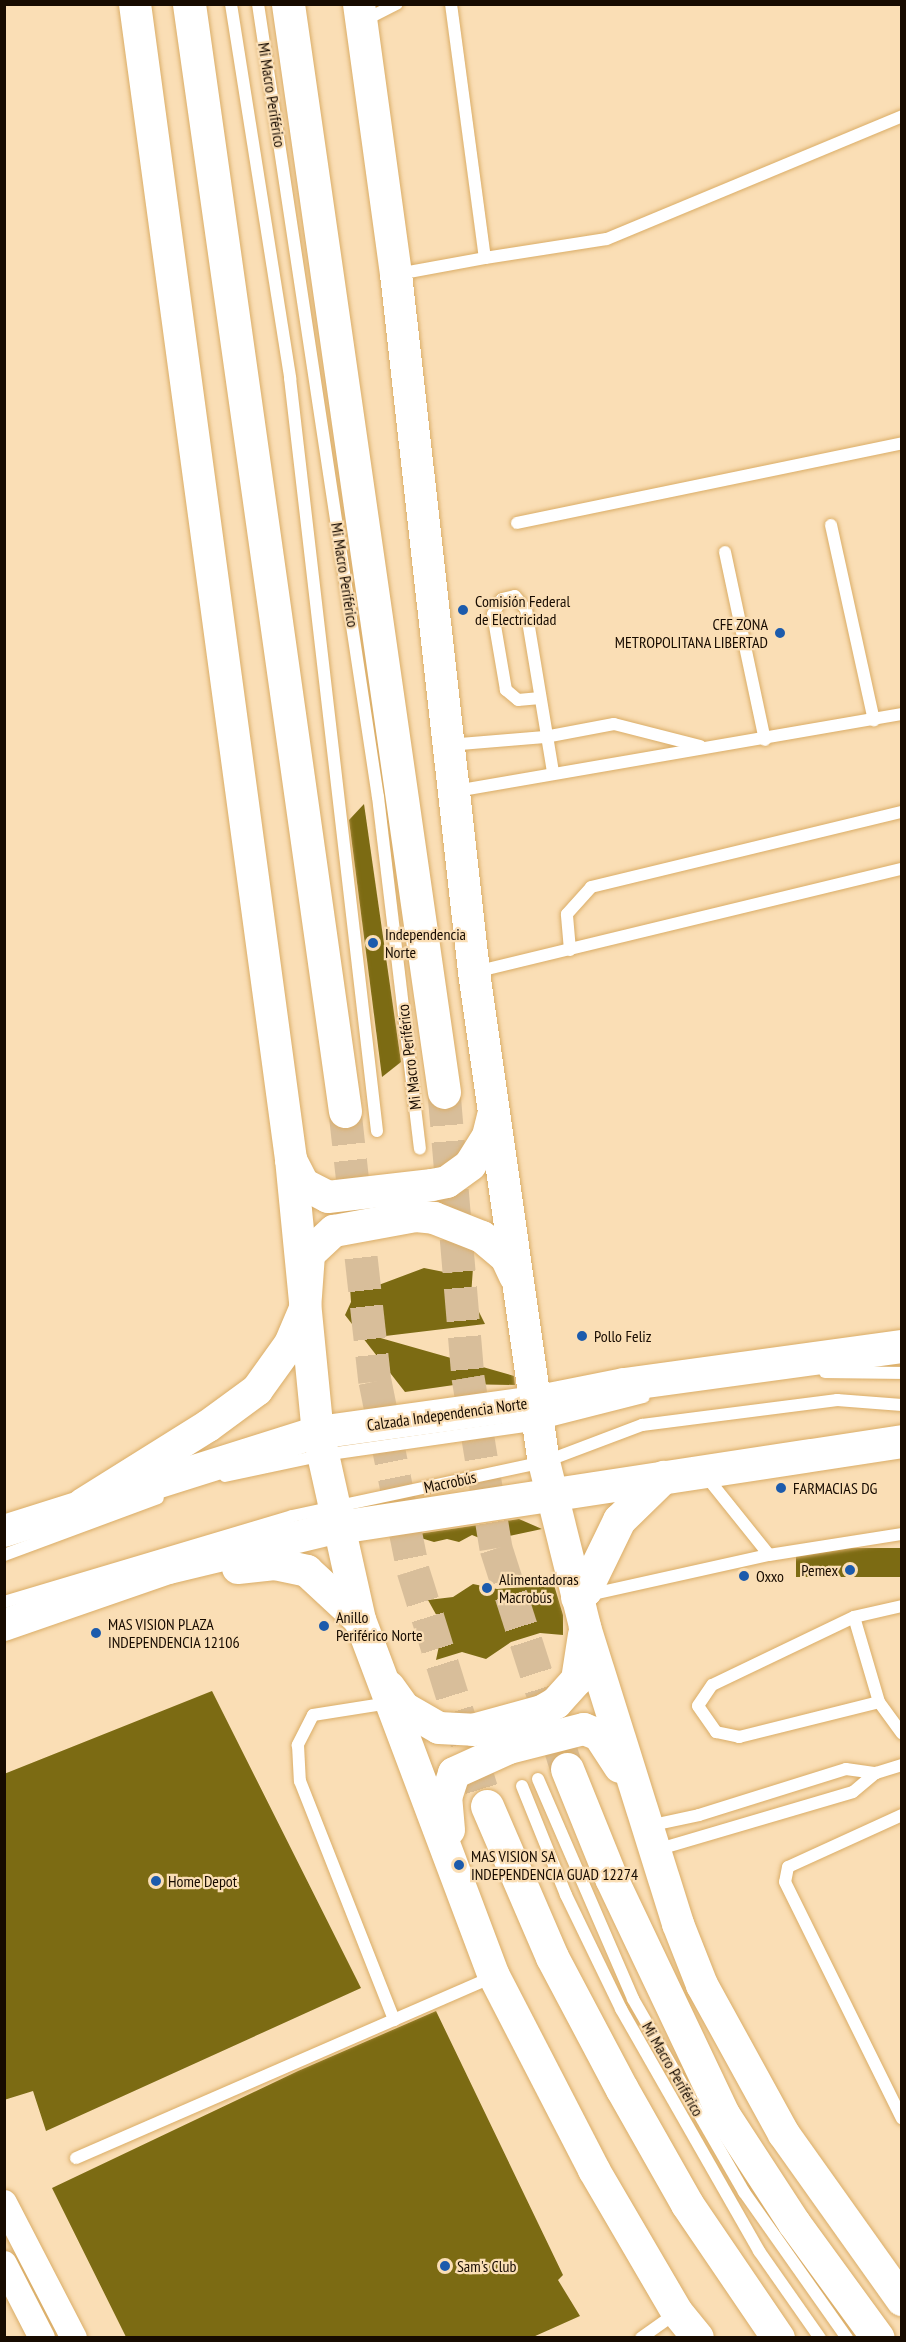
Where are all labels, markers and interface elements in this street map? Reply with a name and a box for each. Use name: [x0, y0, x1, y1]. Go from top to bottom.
street label: Mi Macro Periférico: [254, 41, 290, 149]
street label: Mi Macro Periférico: [327, 521, 363, 629]
place label: Comisión Federal de Electricidad: [475, 591, 570, 629]
marker: Comisión Federal de Electricidad: [456, 603, 470, 617]
place label: CFE ZONA METROPOLITANA LIBERTAD: [614, 614, 768, 652]
marker: CFE ZONA METROPOLITANA LIBERTAD: [773, 626, 787, 640]
place label: Independencia Norte: [385, 924, 466, 962]
marker: Independencia Norte: [366, 936, 380, 950]
street label: Mi Macro Periférico: [393, 1003, 425, 1111]
place label: Pollo Feliz: [594, 1326, 652, 1346]
marker: Pollo Feliz: [575, 1329, 589, 1343]
street label: Calzada Independencia Norte: [366, 1393, 528, 1435]
street label: Macrobús: [422, 1467, 478, 1497]
place label: FARMACIAS DG: [793, 1478, 877, 1498]
marker: FARMACIAS DG: [774, 1481, 788, 1495]
place label: Pemex: [801, 1560, 838, 1580]
marker: Pemex: [843, 1563, 857, 1577]
place label: Oxxo: [756, 1566, 784, 1586]
place label: Alimentadoras Macrobús: [499, 1569, 579, 1607]
marker: Oxxo: [737, 1569, 751, 1583]
marker: Alimentadoras Macrobús: [480, 1581, 494, 1595]
place label: Anillo Periférico Norte: [336, 1607, 423, 1645]
place label: MAS VISION PLAZA INDEPENDENCIA 12106: [108, 1614, 240, 1652]
marker: Anillo Periférico Norte: [317, 1619, 331, 1633]
marker: MAS VISION PLAZA INDEPENDENCIA 12106: [89, 1626, 103, 1640]
place label: MAS VISION SA INDEPENDENCIA GUAD 12274: [471, 1846, 639, 1884]
marker: MAS VISION SA INDEPENDENCIA GUAD 12274: [452, 1858, 466, 1872]
place label: Home Depot: [168, 1871, 237, 1891]
marker: Home Depot: [149, 1874, 163, 1888]
street label: Mi Macro Periférico: [638, 2018, 708, 2120]
place label: Sam's Club: [457, 2256, 516, 2276]
marker: Sam's Club: [438, 2259, 452, 2273]

